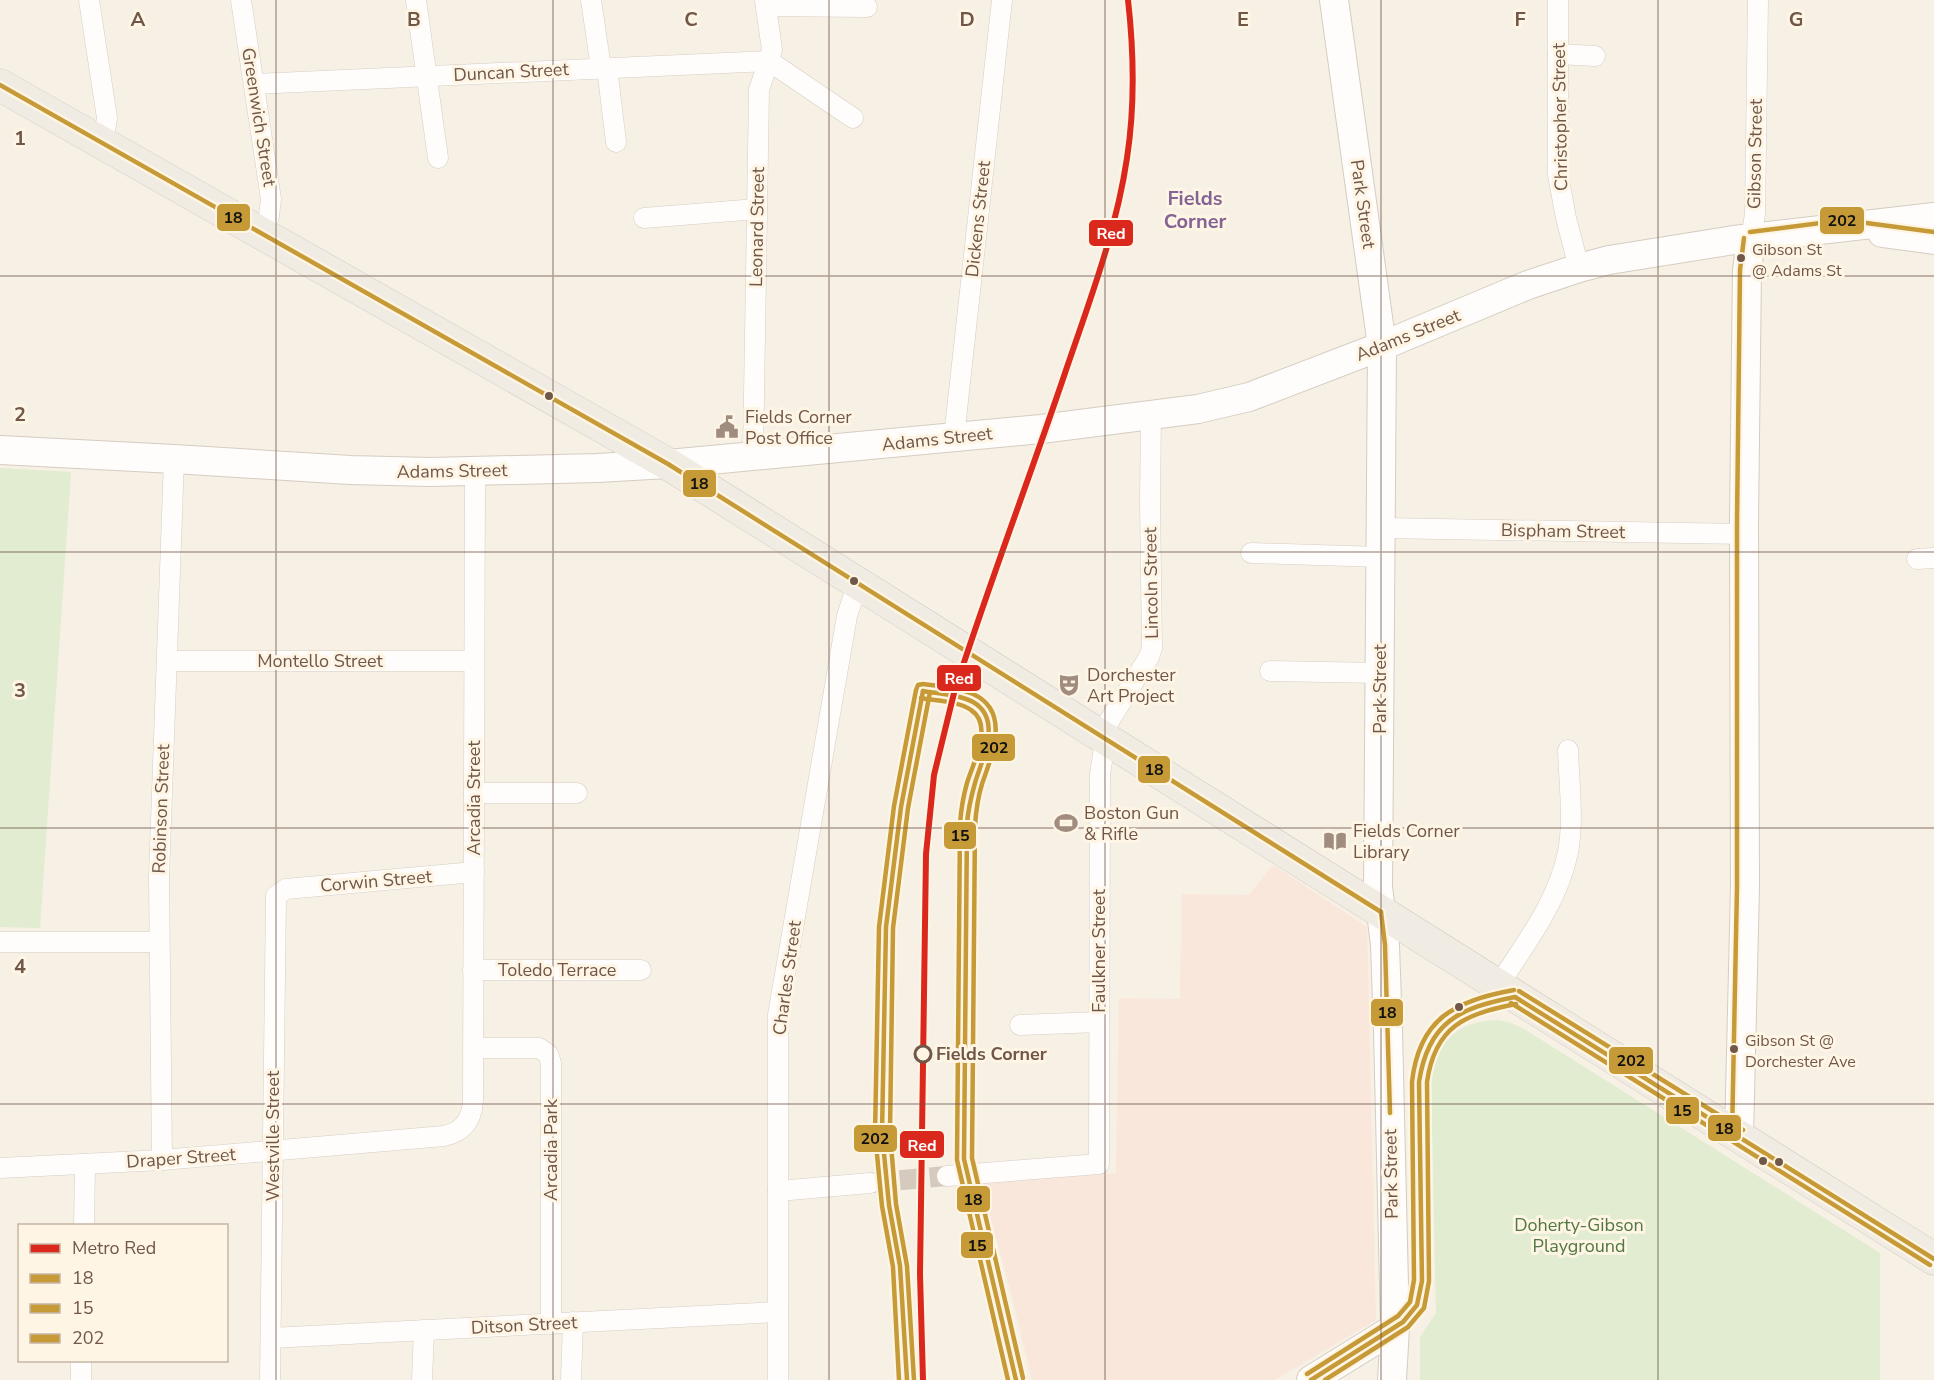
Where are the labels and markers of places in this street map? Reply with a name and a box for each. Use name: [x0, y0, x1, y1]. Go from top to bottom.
place label: Gibson St @ Adams St: [1752, 239, 1842, 282]
marker: Gibson St @ Adams St: [1735, 252, 1747, 264]
unlabelled marker: [543, 390, 555, 402]
place label: Fields Corner Post Office: [745, 405, 852, 450]
public building icon: Fields Corner Post Office: [714, 414, 740, 440]
unlabelled marker: [848, 575, 860, 587]
place label: Dorchester Art Project: [1087, 663, 1176, 708]
theatre icon: Dorchester Art Project: [1056, 672, 1082, 698]
place label: Boston Gun & Rifle: [1084, 801, 1179, 846]
sports icon: Boston Gun & Rifle: [1053, 810, 1079, 836]
place label: Fields Corner Library: [1353, 819, 1460, 864]
library icon: Fields Corner Library: [1322, 828, 1348, 854]
unlabelled marker: [1453, 1001, 1465, 1013]
place label: Gibson St @ Dorchester Ave: [1745, 1030, 1856, 1073]
place label: Fields Corner: [936, 1042, 1047, 1066]
marker: Gibson St @ Dorchester Ave: [1728, 1043, 1740, 1055]
marker: Fields Corner: [914, 1045, 932, 1063]
unlabelled marker: [1757, 1155, 1769, 1167]
unlabelled marker: [1773, 1156, 1785, 1168]

